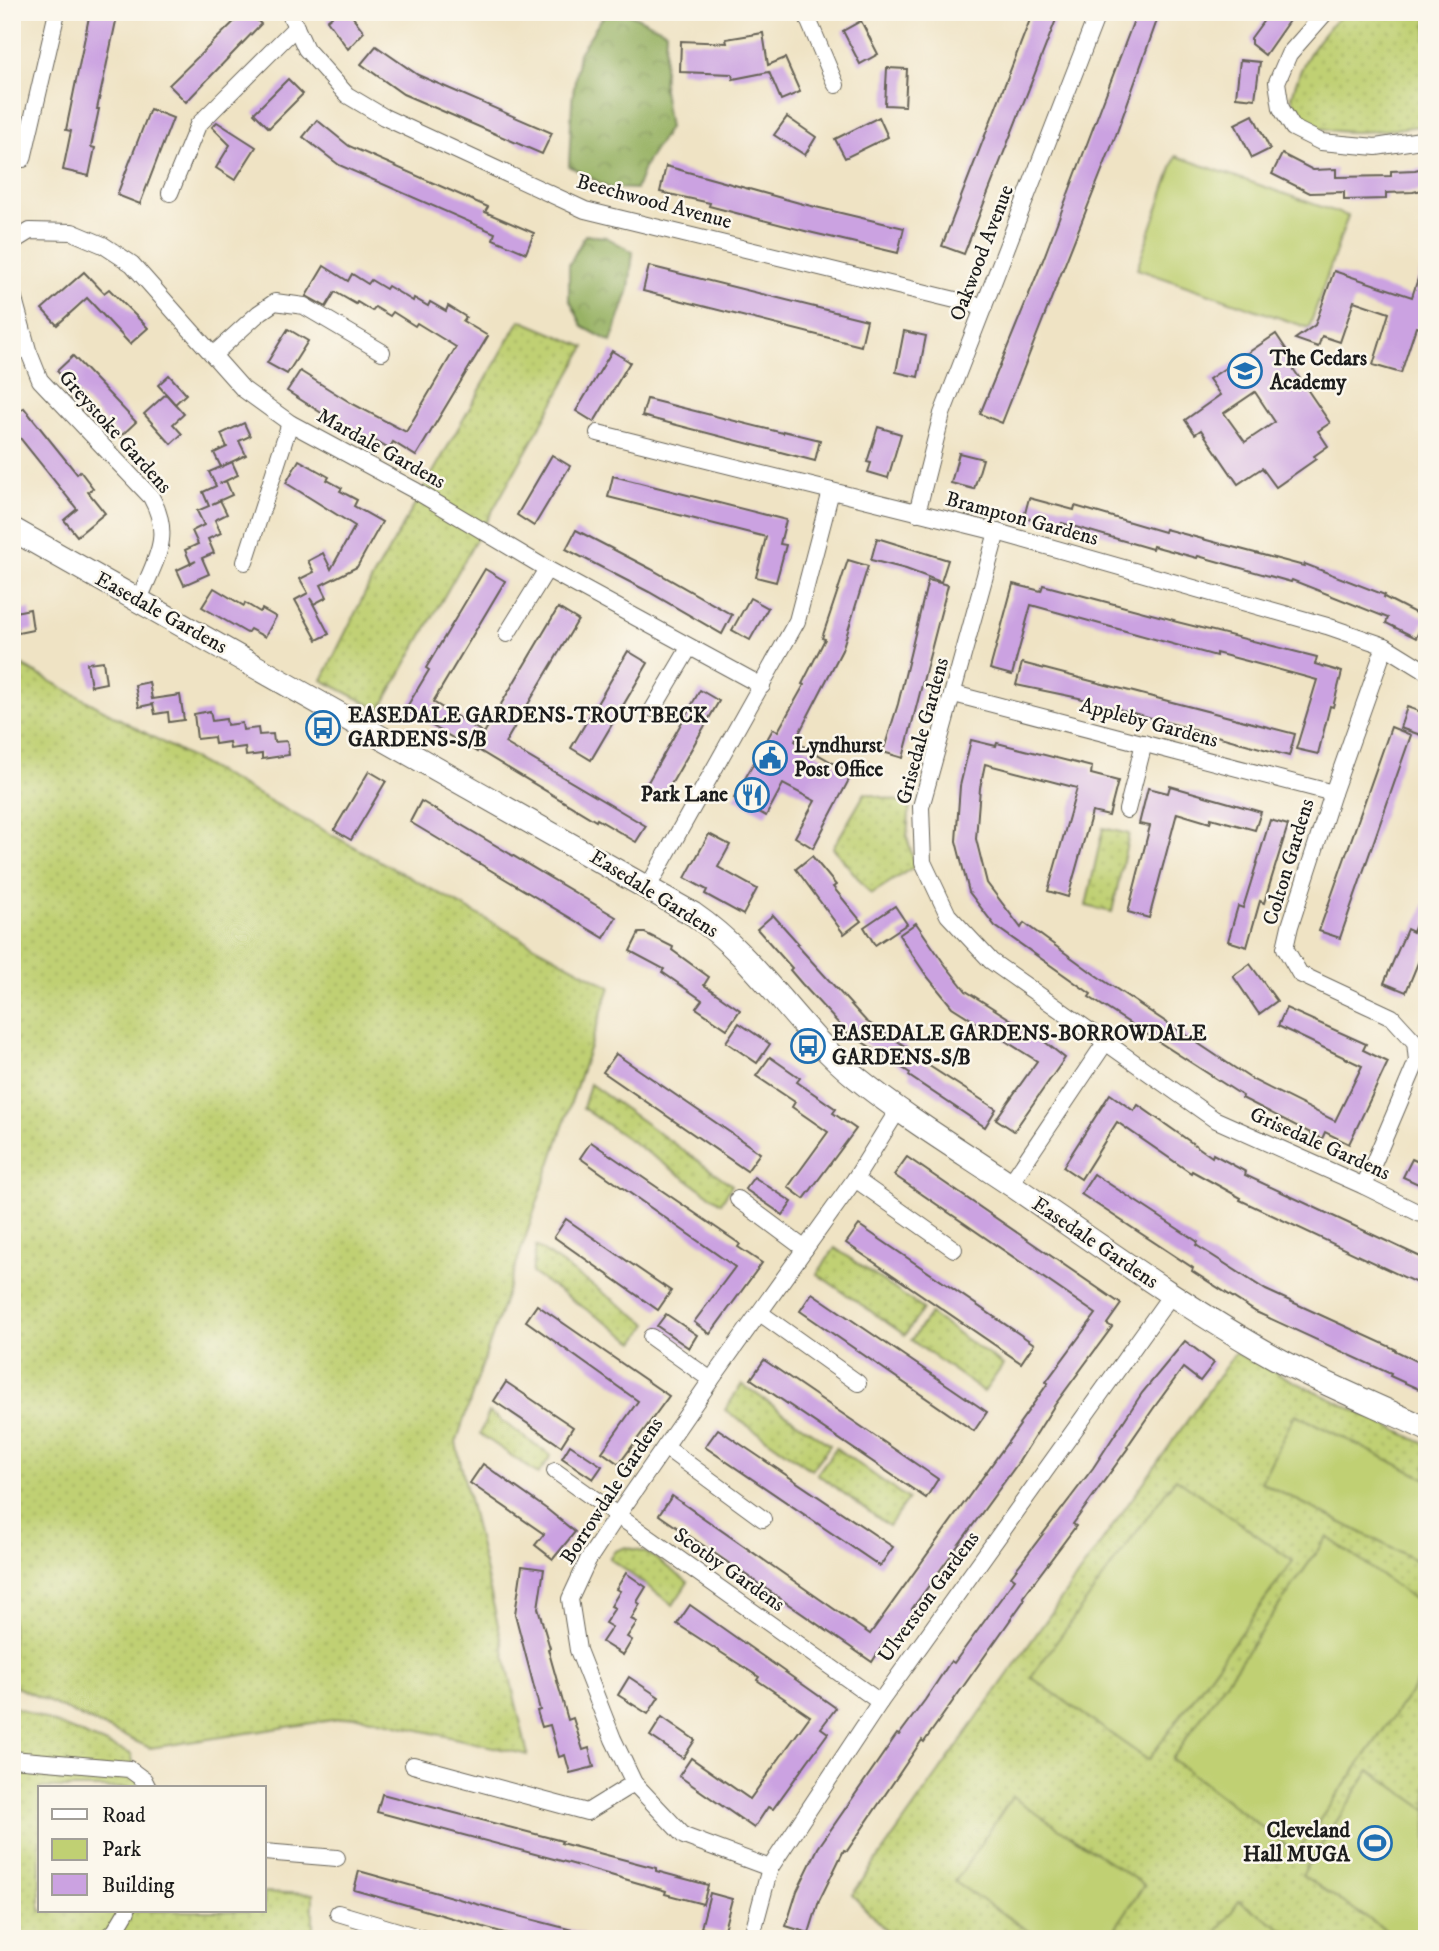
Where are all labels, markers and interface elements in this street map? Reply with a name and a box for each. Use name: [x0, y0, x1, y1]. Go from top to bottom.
street label: Beechwood Avenue: [573, 169, 735, 235]
street label: Oakwood Avenue: [944, 181, 1020, 325]
place label: The Cedars Academy: [1269, 346, 1367, 396]
school or university icon: The Cedars Academy: [1226, 352, 1264, 390]
street label: Greystoke Gardens: [53, 365, 177, 499]
street label: Mardale Gardens: [312, 403, 450, 495]
street label: Brampton Gardens: [943, 486, 1101, 552]
street label: Easedale Gardens: [90, 566, 232, 660]
street label: Grisedale Gardens: [891, 655, 955, 807]
street label: Appleby Gardens: [1077, 692, 1221, 754]
place label: EASEDALE GARDENS-TROUTBECK GARDENS-S/B: [348, 703, 709, 753]
bus stop icon: EASEDALE GARDENS-TROUTBECK GARDENS-S/B: [304, 709, 342, 747]
place label: Lyndhurst Post Office: [794, 733, 884, 783]
public building icon: Lyndhurst Post Office: [751, 739, 789, 777]
restaurant icon: Park Lane: [733, 776, 771, 814]
place label: Park Lane: [641, 782, 728, 808]
street label: Colton Gardens: [1257, 795, 1321, 929]
street label: Easedale Gardens: [585, 844, 723, 944]
place label: EASEDALE GARDENS-BORROWDALE GARDENS-S/B: [832, 1021, 1207, 1071]
bus stop icon: EASEDALE GARDENS-BORROWDALE GARDENS-S/B: [789, 1027, 827, 1065]
street label: Grisedale Gardens: [1246, 1101, 1394, 1187]
street label: Easedale Gardens: [1027, 1191, 1163, 1295]
street label: Borrowdale Gardens: [555, 1413, 669, 1569]
street label: Scotby Gardens: [668, 1522, 790, 1618]
street label: Ulverston Gardens: [873, 1526, 985, 1668]
legend: [38, 1786, 266, 1912]
text: Road: [102, 1803, 146, 1829]
place label: Cleveland Hall MUGA: [1243, 1818, 1351, 1868]
sports icon: Cleveland Hall MUGA: [1356, 1824, 1394, 1862]
text: Park: [102, 1837, 142, 1863]
text: Building: [102, 1873, 175, 1899]

